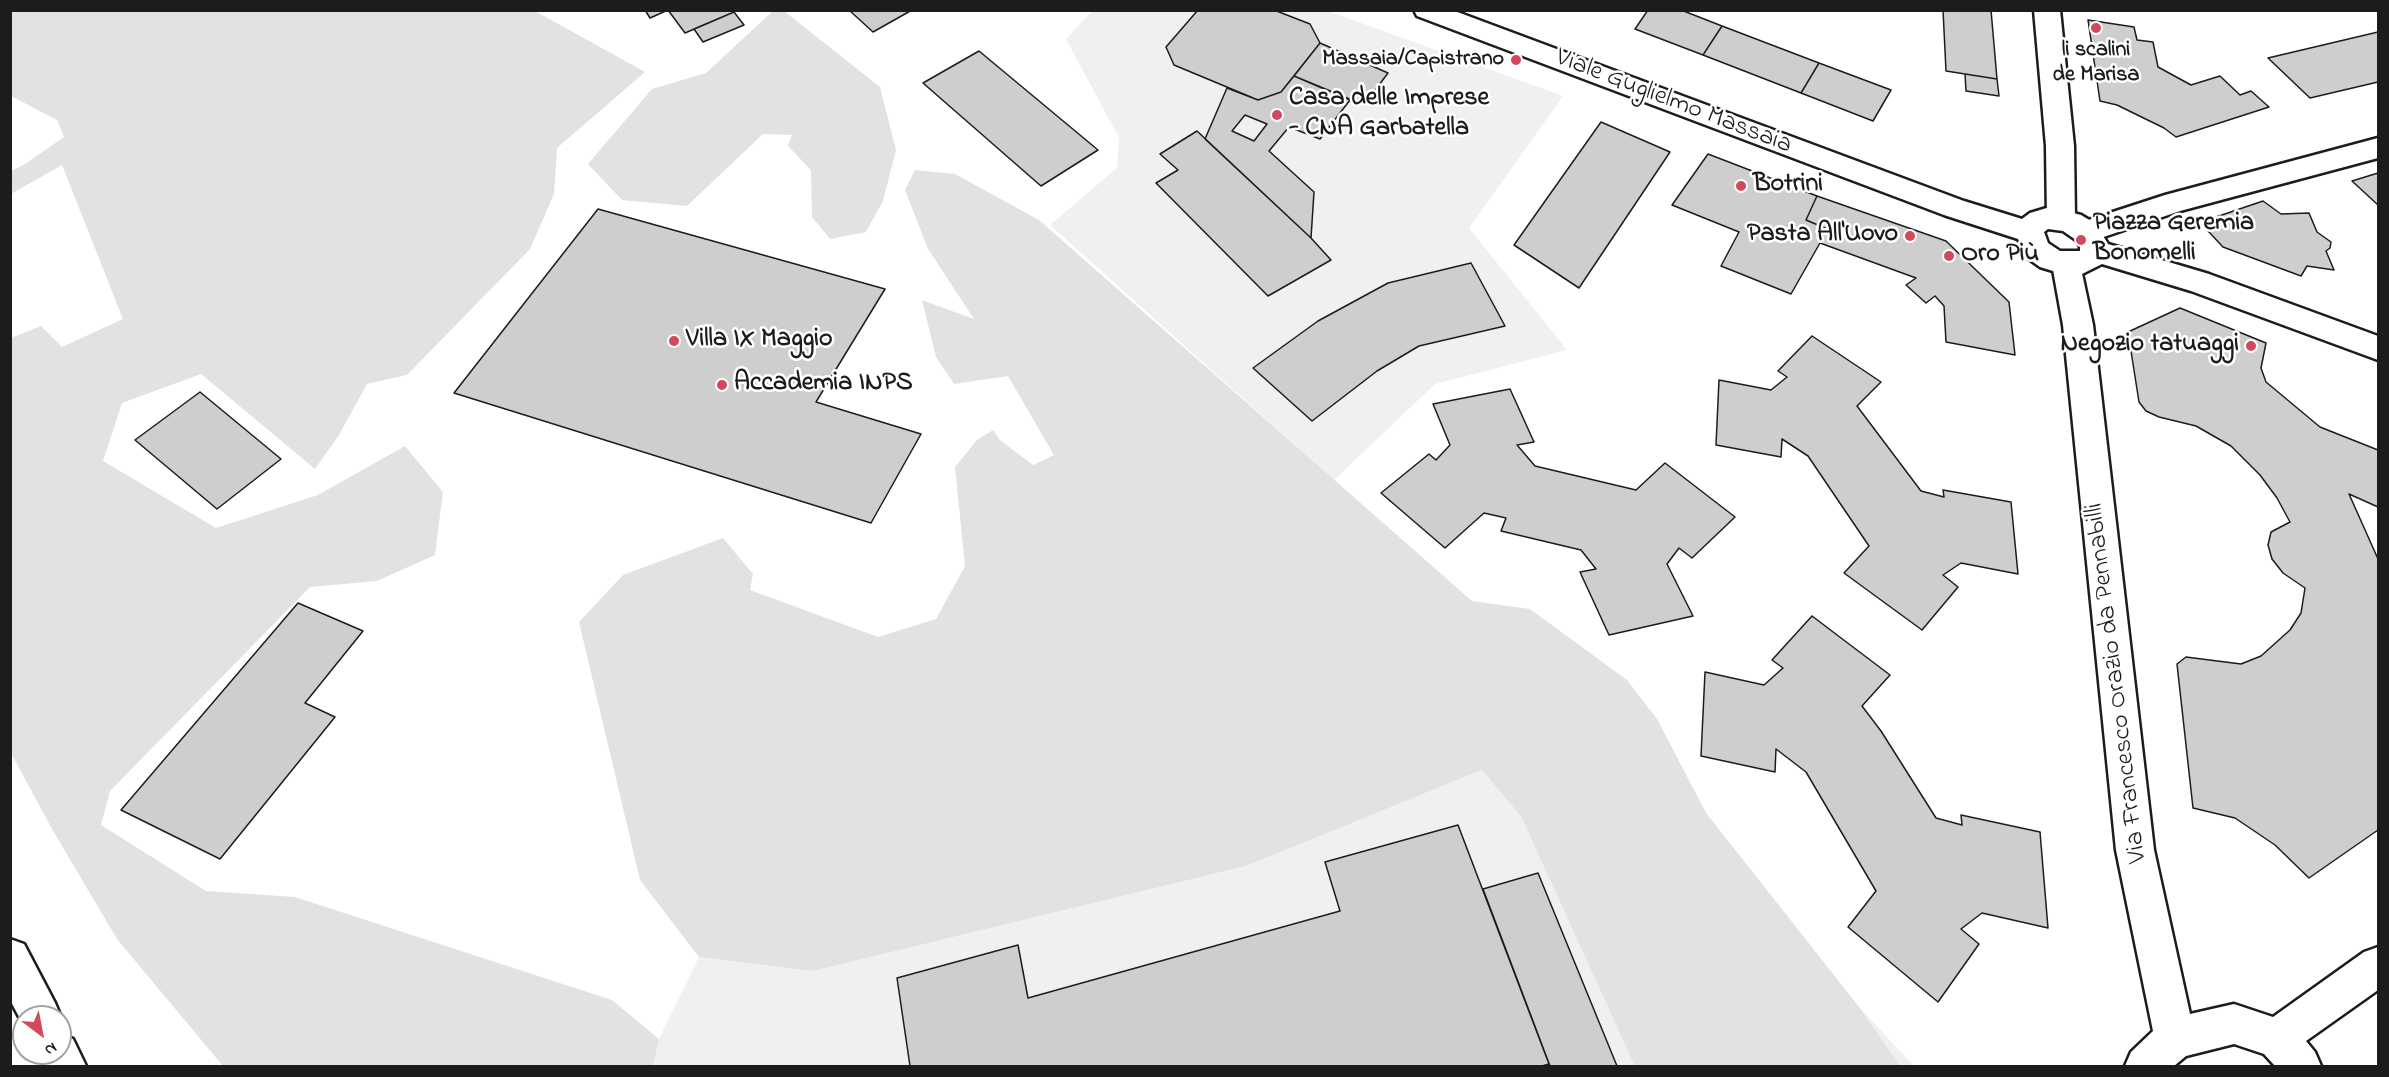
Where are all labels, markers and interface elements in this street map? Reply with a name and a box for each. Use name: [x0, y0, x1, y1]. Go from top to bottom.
marker: li scalini de Marisa: [2089, 21, 2103, 35]
place label: li scalini de Marisa: [2053, 38, 2139, 90]
street label: Viale Guglielmo Massaia: [1550, 43, 1796, 163]
place label: Massaia/Capistrano: [1322, 47, 1504, 73]
marker: Massaia/Capistrano: [1509, 53, 1523, 67]
place label: Casa delle Imprese - CNA Garbatella: [1289, 84, 1489, 146]
marker: Casa delle Imprese - CNA Garbatella: [1270, 108, 1284, 122]
place label: Botrini: [1753, 170, 1823, 202]
marker: Botrini: [1734, 179, 1748, 193]
place label: Piazza Geremia Bonomelli: [2093, 209, 2254, 270]
place label: Pasta All'Uovo: [1747, 220, 1898, 252]
marker: Pasta All'Uovo: [1903, 229, 1917, 243]
marker: Piazza Geremia Bonomelli: [2074, 233, 2088, 247]
place label: Oro Più: [1961, 240, 2039, 272]
marker: Oro Più: [1942, 249, 1956, 263]
place label: Villa IX Maggio: [686, 325, 832, 357]
place label: Negozio tatuaggi: [2061, 330, 2239, 362]
marker: Villa IX Maggio: [667, 334, 681, 348]
marker: Negozio tatuaggi: [2244, 339, 2258, 353]
place label: Accademia INPS: [734, 369, 913, 401]
marker: Accademia INPS: [715, 378, 729, 392]
street label: Via Francesco Orazio da Pennabilli: [2080, 501, 2156, 865]
north arrow: [12, 1005, 72, 1065]
text: N: [40, 1036, 61, 1062]

